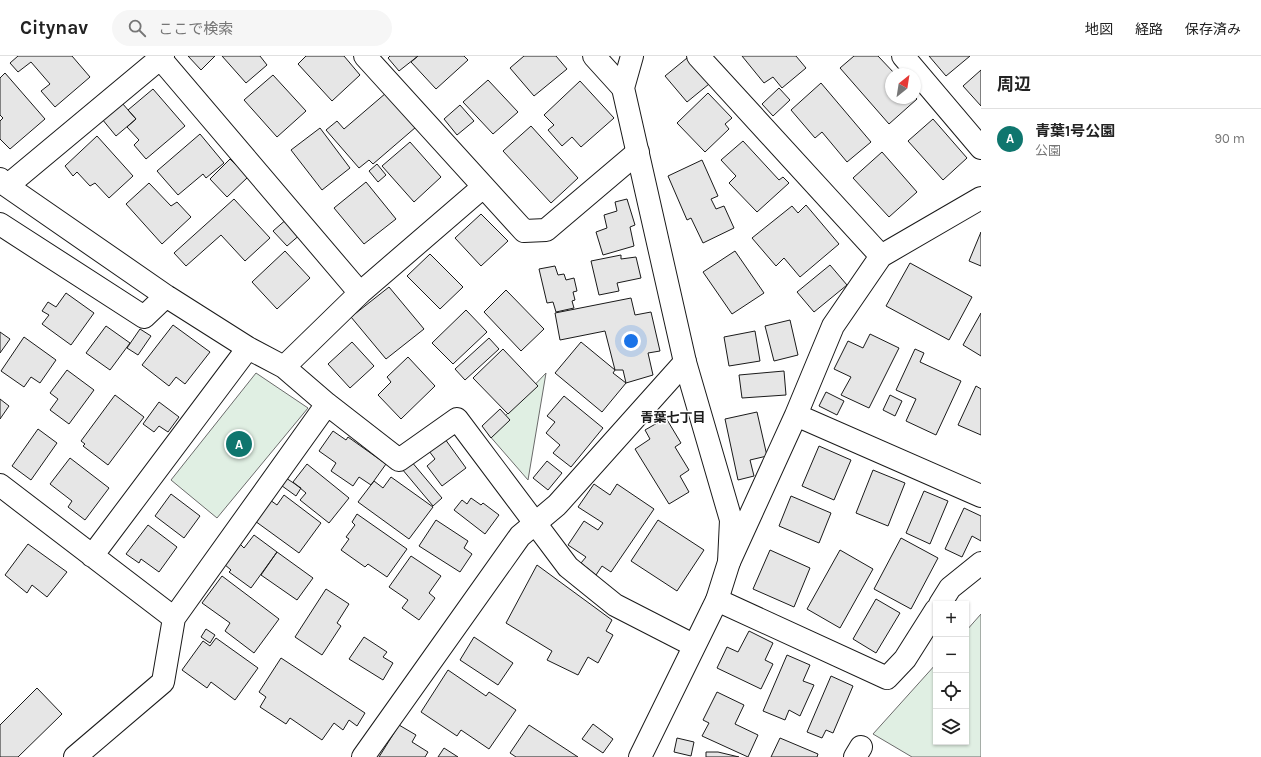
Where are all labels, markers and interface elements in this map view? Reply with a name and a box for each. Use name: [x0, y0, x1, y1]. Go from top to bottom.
search box: [112, 10, 392, 46]
text: Citynav: [20, 17, 88, 39]
icon: search: [126, 17, 148, 39]
text: ここで検索: [158, 20, 233, 38]
text: 地図: [1085, 21, 1113, 38]
text: 経路: [1135, 21, 1163, 38]
text: 保存済み: [1185, 21, 1241, 38]
north arrow: [885, 68, 921, 104]
text: 周辺: [997, 74, 1031, 94]
text: 青葉1号公園: [1035, 122, 1115, 140]
text: A: [1006, 131, 1014, 146]
text: 90 m: [1214, 131, 1245, 146]
text: 公園: [1035, 143, 1061, 158]
your location: [621, 331, 641, 351]
district label: 青葉七丁目: [640, 410, 706, 425]
pin: A: [226, 429, 252, 459]
map controls: [933, 601, 969, 745]
button: +: [933, 601, 969, 637]
button: −: [933, 637, 969, 673]
button: locate: [933, 673, 969, 709]
button: layers: [933, 709, 969, 745]

